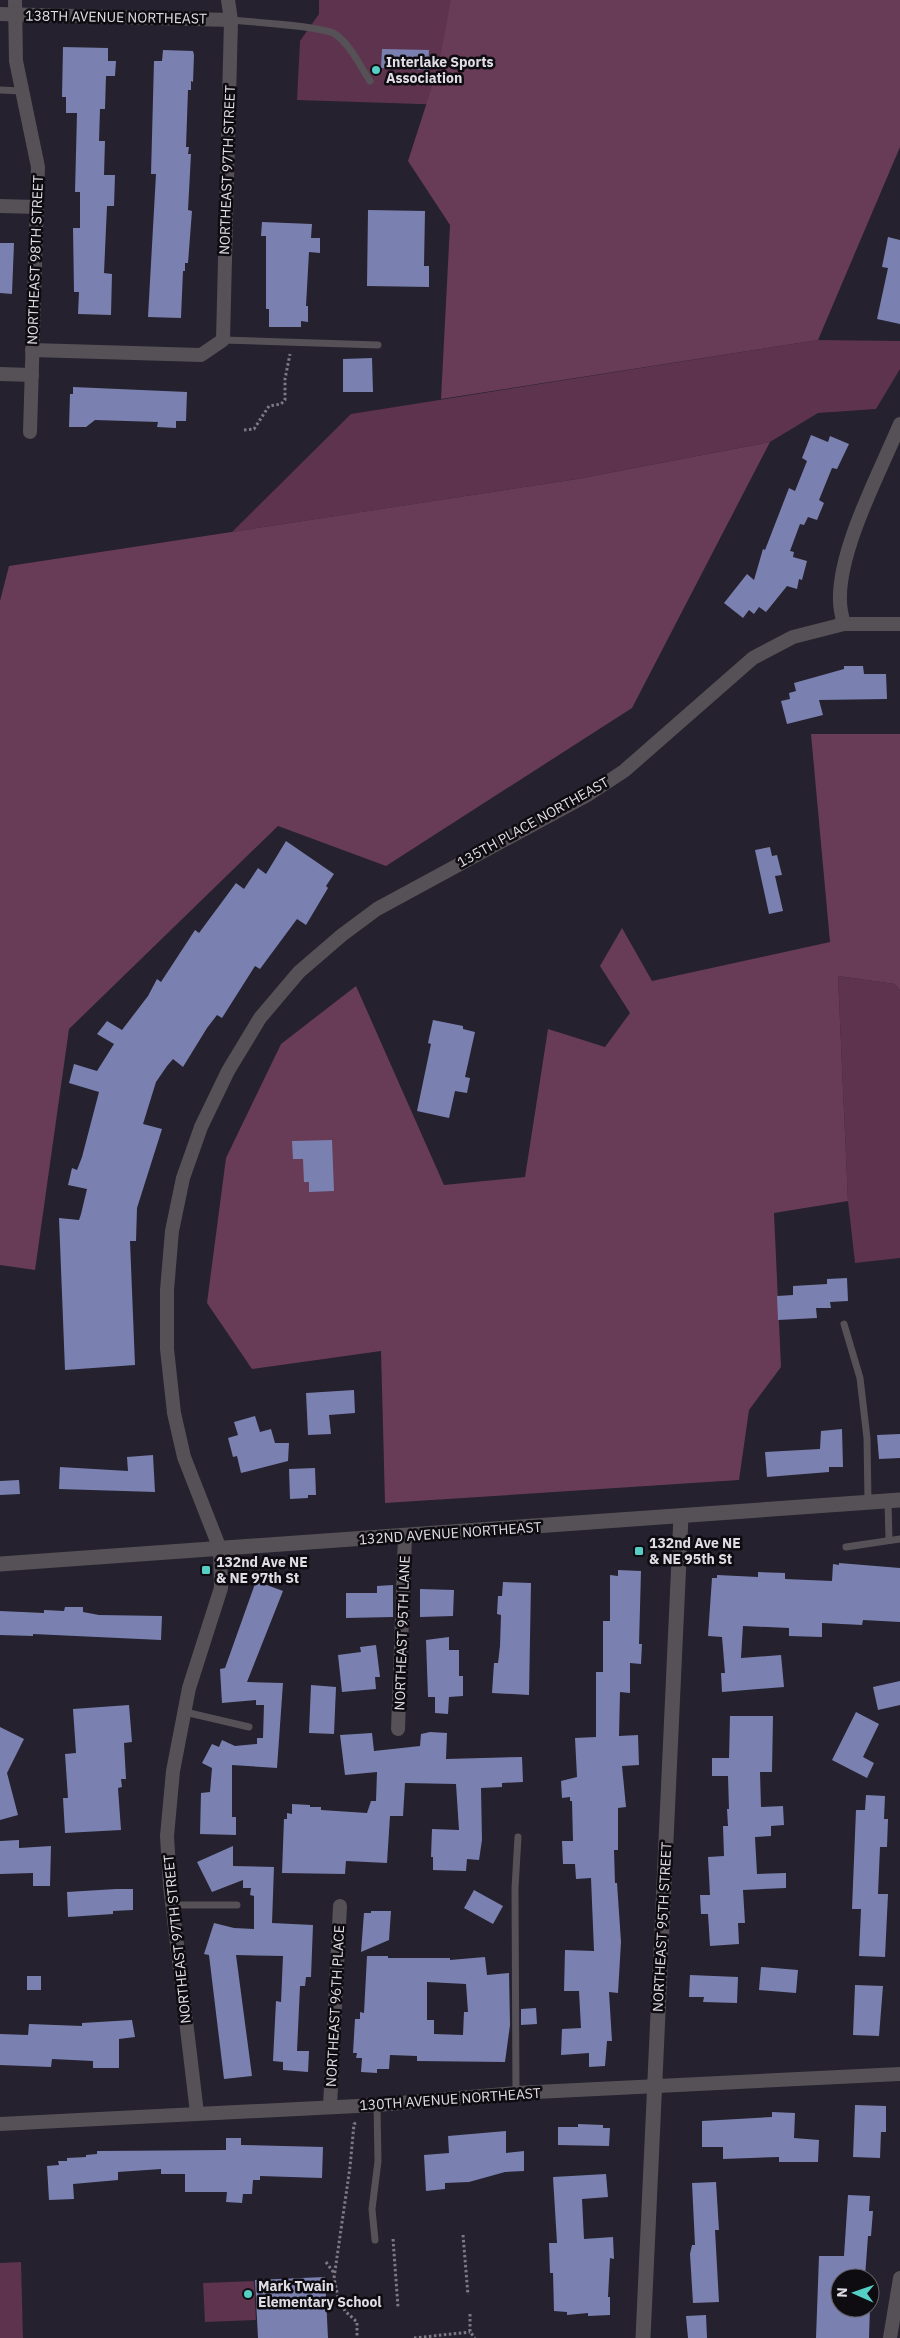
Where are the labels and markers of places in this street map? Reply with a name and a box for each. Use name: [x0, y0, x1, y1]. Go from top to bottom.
place label: Interlake Sports Association: [386, 53, 494, 87]
marker: Interlake Sports Association: [370, 64, 382, 76]
place label: 132nd Ave NE & NE 95th St: [649, 1534, 741, 1568]
marker: 132nd Ave NE & NE 95th St: [633, 1545, 645, 1557]
place label: 132nd Ave NE & NE 97th St: [216, 1553, 308, 1587]
marker: 132nd Ave NE & NE 97th St: [200, 1564, 212, 1576]
place label: Mark Twain Elementary School: [258, 2277, 382, 2311]
marker: Mark Twain Elementary School: [242, 2288, 254, 2300]

